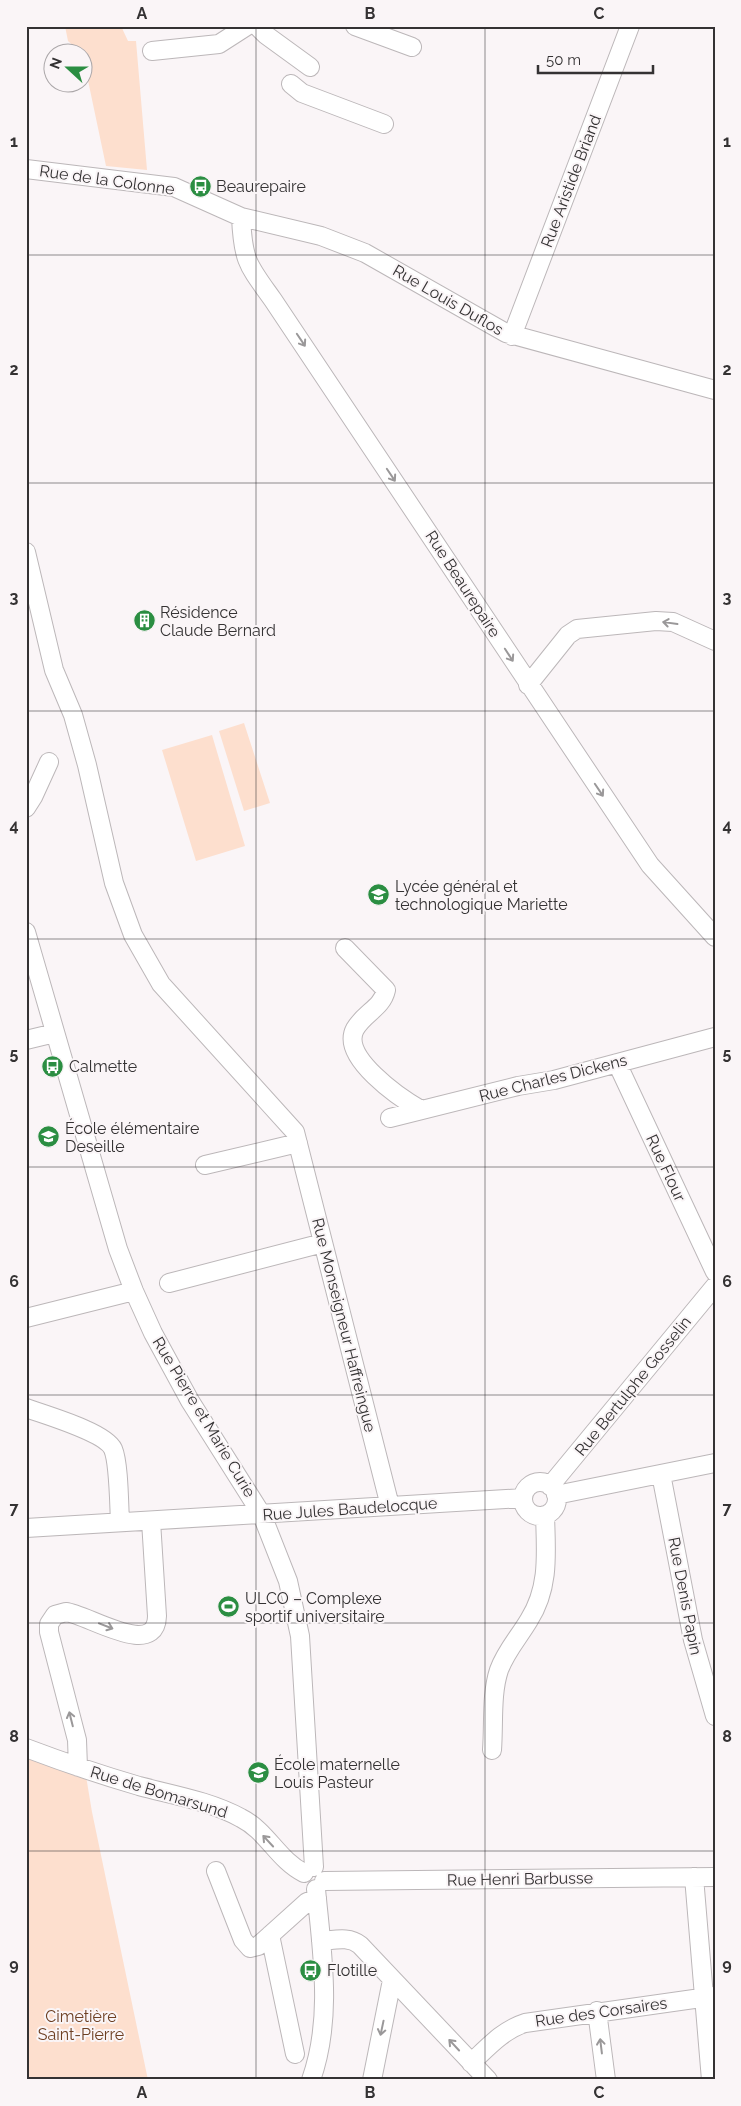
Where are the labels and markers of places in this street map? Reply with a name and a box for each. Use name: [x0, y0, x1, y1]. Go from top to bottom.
bus stop icon: Beaurepaire: [188, 174, 212, 198]
place label: Beaurepaire: [216, 177, 306, 196]
place label: Résidence Claude Bernard: [160, 603, 276, 640]
building icon: Résidence Claude Bernard: [132, 609, 156, 633]
place label: Lycée général et technologique Mariette: [395, 877, 568, 914]
school or university icon: Lycée général et technologique Mariette: [367, 883, 391, 907]
bus stop icon: Calmette: [41, 1054, 65, 1078]
place label: Calmette: [69, 1057, 137, 1076]
place label: École élémentaire Deseille: [65, 1118, 199, 1156]
school or university icon: École élémentaire Deseille: [37, 1125, 61, 1149]
place label: ULCO – Complexe sportif universitaire: [245, 1589, 385, 1626]
sports icon: ULCO – Complexe sportif universitaire: [217, 1595, 241, 1619]
place label: École maternelle Louis Pasteur: [274, 1754, 400, 1792]
school or university icon: École maternelle Louis Pasteur: [246, 1761, 270, 1785]
bus stop icon: Flotille: [299, 1958, 323, 1982]
place label: Flotille: [327, 1961, 377, 1980]

